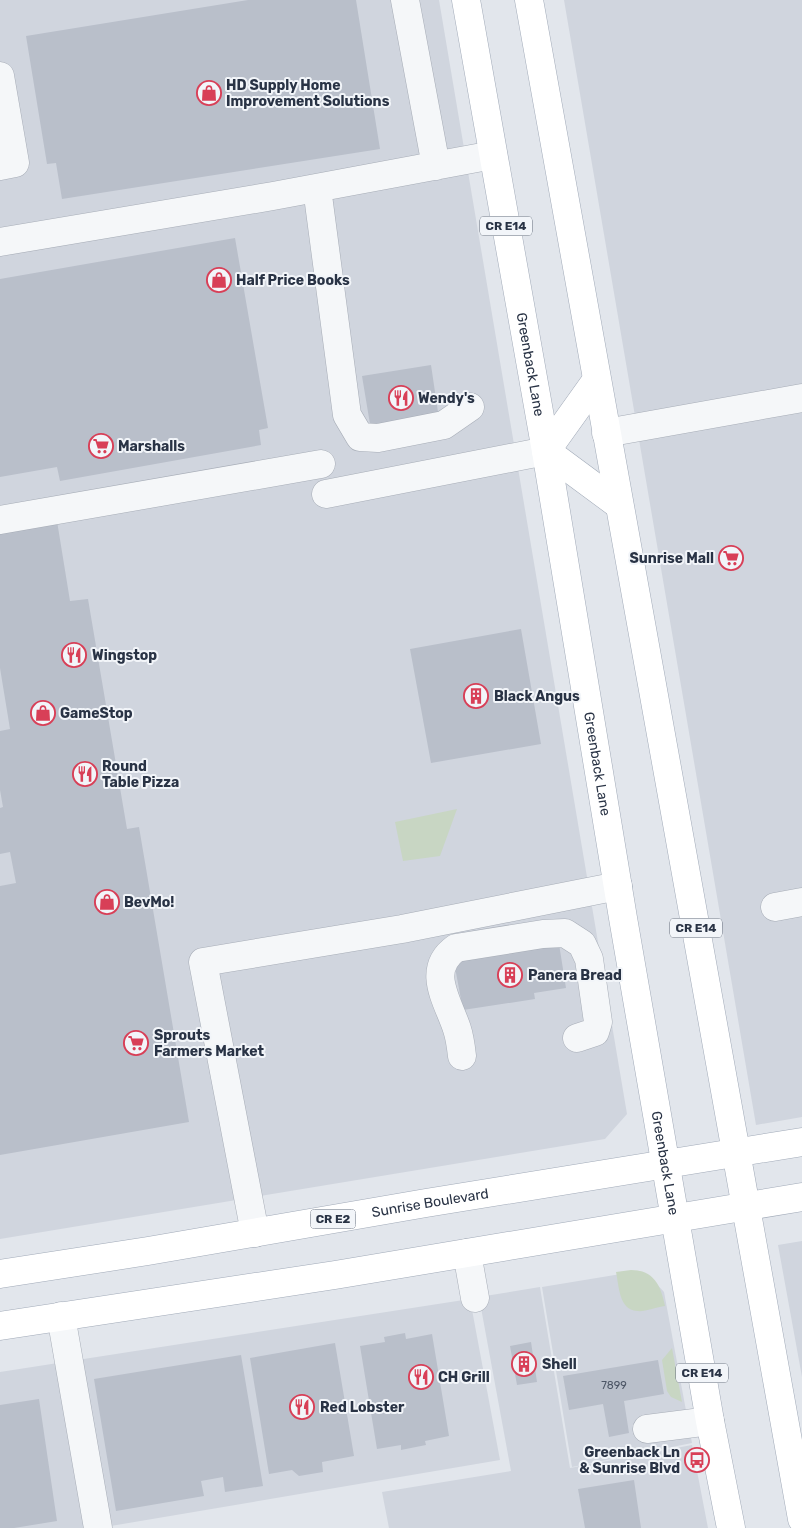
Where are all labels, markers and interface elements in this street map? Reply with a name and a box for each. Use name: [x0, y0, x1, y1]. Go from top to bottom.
place label: HD Supply Home Improvement Solutions: [226, 77, 390, 110]
shop icon: HD Supply Home Improvement Solutions: [196, 80, 222, 106]
road number: CR E14: [480, 217, 532, 236]
shop icon: Half Price Books: [206, 267, 232, 293]
place label: Half Price Books: [236, 272, 350, 289]
street label: Greenback Lane: [513, 311, 548, 418]
restaurant icon: Wendy's: [388, 385, 414, 411]
place label: Wendy's: [418, 390, 475, 407]
supermarket icon: Marshalls: [88, 433, 114, 459]
place label: Marshalls: [118, 438, 185, 455]
supermarket icon: Sunrise Mall: [718, 545, 744, 571]
place label: Sunrise Mall: [629, 550, 714, 567]
restaurant icon: Wingstop: [61, 642, 87, 668]
place label: Wingstop: [92, 647, 157, 664]
building icon: Black Angus: [463, 683, 489, 709]
place label: Black Angus: [494, 688, 580, 705]
shop icon: GameStop: [30, 700, 56, 726]
place label: GameStop: [60, 705, 133, 722]
street label: Greenback Lane: [581, 710, 615, 817]
place label: Round Table Pizza: [102, 758, 179, 791]
restaurant icon: Round Table Pizza: [72, 761, 98, 787]
shop icon: BevMo!: [94, 889, 120, 915]
place label: BevMo!: [124, 894, 174, 911]
road number: CR E14: [670, 918, 722, 938]
building icon: Panera Bread: [497, 962, 523, 988]
place label: Panera Bread: [528, 967, 622, 984]
place label: Sprouts Farmers Market: [154, 1027, 265, 1060]
supermarket icon: Sprouts Farmers Market: [123, 1030, 149, 1056]
street label: Greenback Lane: [648, 1110, 683, 1216]
street label: Sunrise Boulevard: [370, 1184, 490, 1221]
road number: CR E2: [310, 1210, 356, 1228]
building icon: Shell: [511, 1351, 537, 1377]
place label: Shell: [542, 1356, 577, 1373]
restaurant icon: CH Grill: [408, 1364, 434, 1390]
road number: CR E14: [676, 1364, 728, 1382]
place label: CH Grill: [438, 1369, 490, 1386]
house number: 7899: [601, 1379, 627, 1392]
restaurant icon: Red Lobster: [289, 1394, 315, 1420]
place label: Red Lobster: [320, 1399, 405, 1416]
place label: Greenback Ln & Sunrise Blvd: [579, 1444, 680, 1477]
bus stop icon: Greenback Ln & Sunrise Blvd: [684, 1447, 710, 1473]

